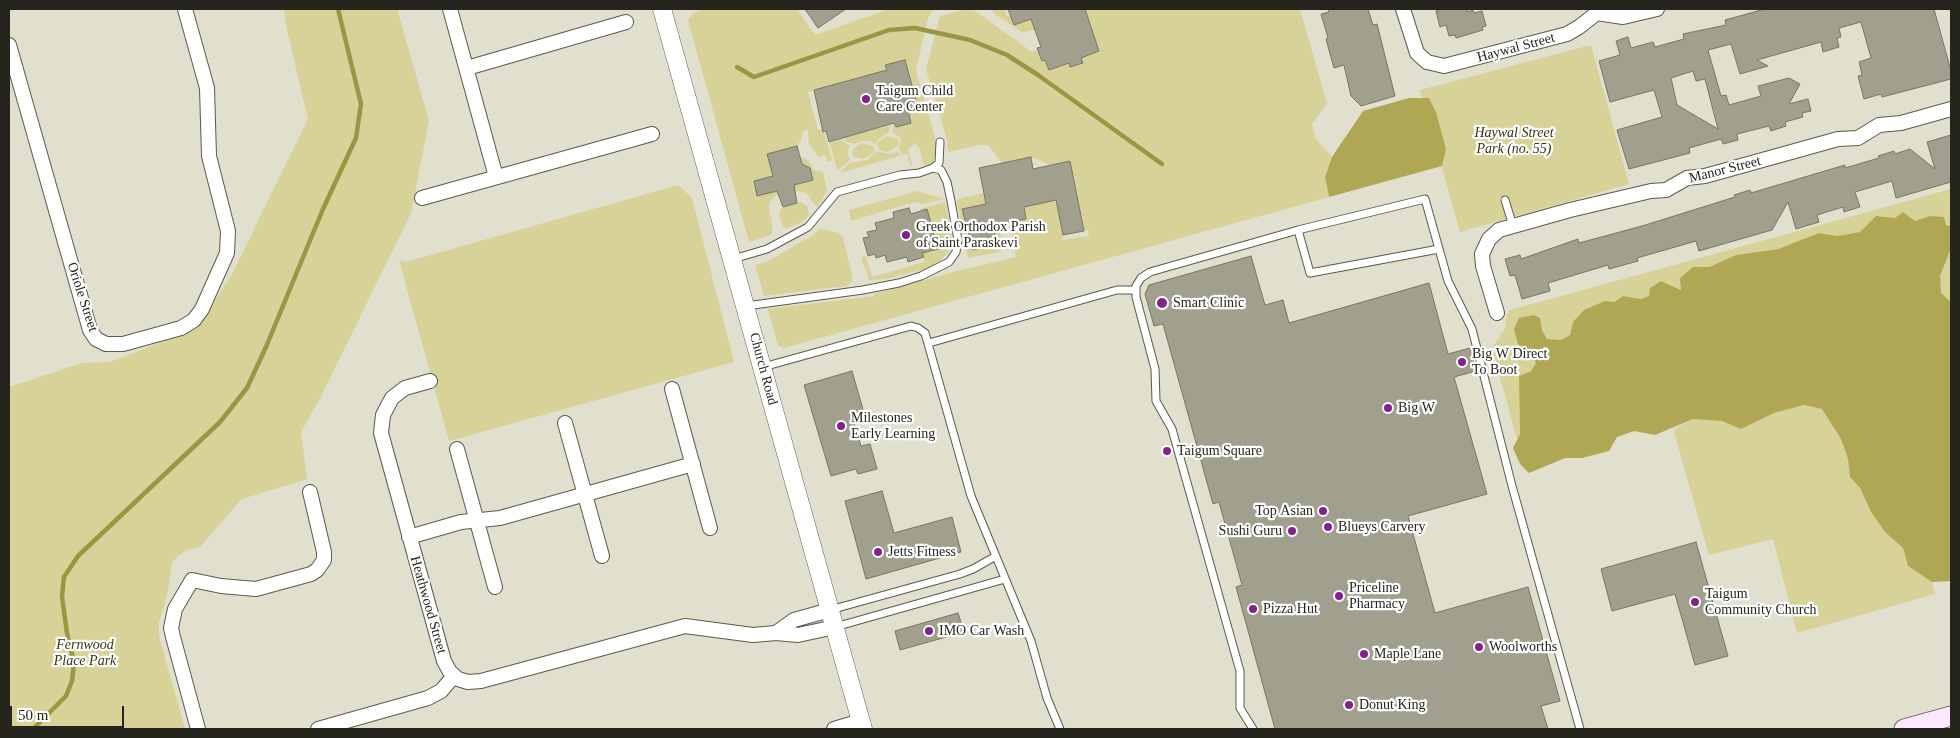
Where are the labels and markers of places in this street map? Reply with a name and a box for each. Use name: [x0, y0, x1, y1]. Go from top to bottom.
place label: Taigum Child Care Center: [876, 83, 953, 115]
marker: Taigum Child Care Center: [860, 93, 872, 105]
place label: Greek Orthodox Parish of Saint Paraskevi: [916, 219, 1046, 252]
marker: Greek Orthodox Parish of Saint Paraskevi: [900, 229, 912, 241]
place label: Smart Clinic: [1173, 295, 1244, 311]
marker: Smart Clinic: [1155, 296, 1169, 310]
place label: Big W Direct To Boot: [1472, 346, 1547, 378]
marker: Big W Direct To Boot: [1456, 356, 1468, 368]
place label: Big W: [1398, 400, 1435, 416]
marker: Big W: [1382, 402, 1394, 414]
place label: Milestones Early Learning: [851, 410, 935, 442]
marker: Milestones Early Learning: [835, 420, 847, 432]
place label: Taigum Square: [1177, 443, 1262, 459]
marker: Taigum Square: [1161, 445, 1173, 457]
place label: Top Asian: [1255, 503, 1313, 519]
marker: Top Asian: [1317, 505, 1329, 517]
place label: Blueys Carvery: [1338, 519, 1425, 535]
marker: Blueys Carvery: [1322, 521, 1334, 533]
place label: Sushi Guru: [1219, 523, 1282, 539]
marker: Sushi Guru: [1286, 525, 1298, 537]
place label: Jetts Fitness: [888, 544, 956, 560]
marker: Jetts Fitness: [872, 546, 884, 558]
place label: Priceline Pharmacy: [1349, 580, 1405, 612]
place label: Taigum Community Church: [1705, 586, 1817, 618]
marker: Priceline Pharmacy: [1333, 590, 1345, 602]
marker: Taigum Community Church: [1689, 596, 1701, 608]
place label: Pizza Hut: [1263, 601, 1318, 617]
marker: Pizza Hut: [1247, 603, 1259, 615]
place label: IMO Car Wash: [939, 623, 1024, 639]
marker: IMO Car Wash: [923, 625, 935, 637]
place label: Woolworths: [1489, 639, 1557, 655]
marker: Woolworths: [1473, 641, 1485, 653]
place label: Maple Lane: [1374, 646, 1441, 662]
marker: Maple Lane: [1358, 648, 1370, 660]
place label: Donut King: [1359, 697, 1426, 713]
marker: Donut King: [1343, 699, 1355, 711]

